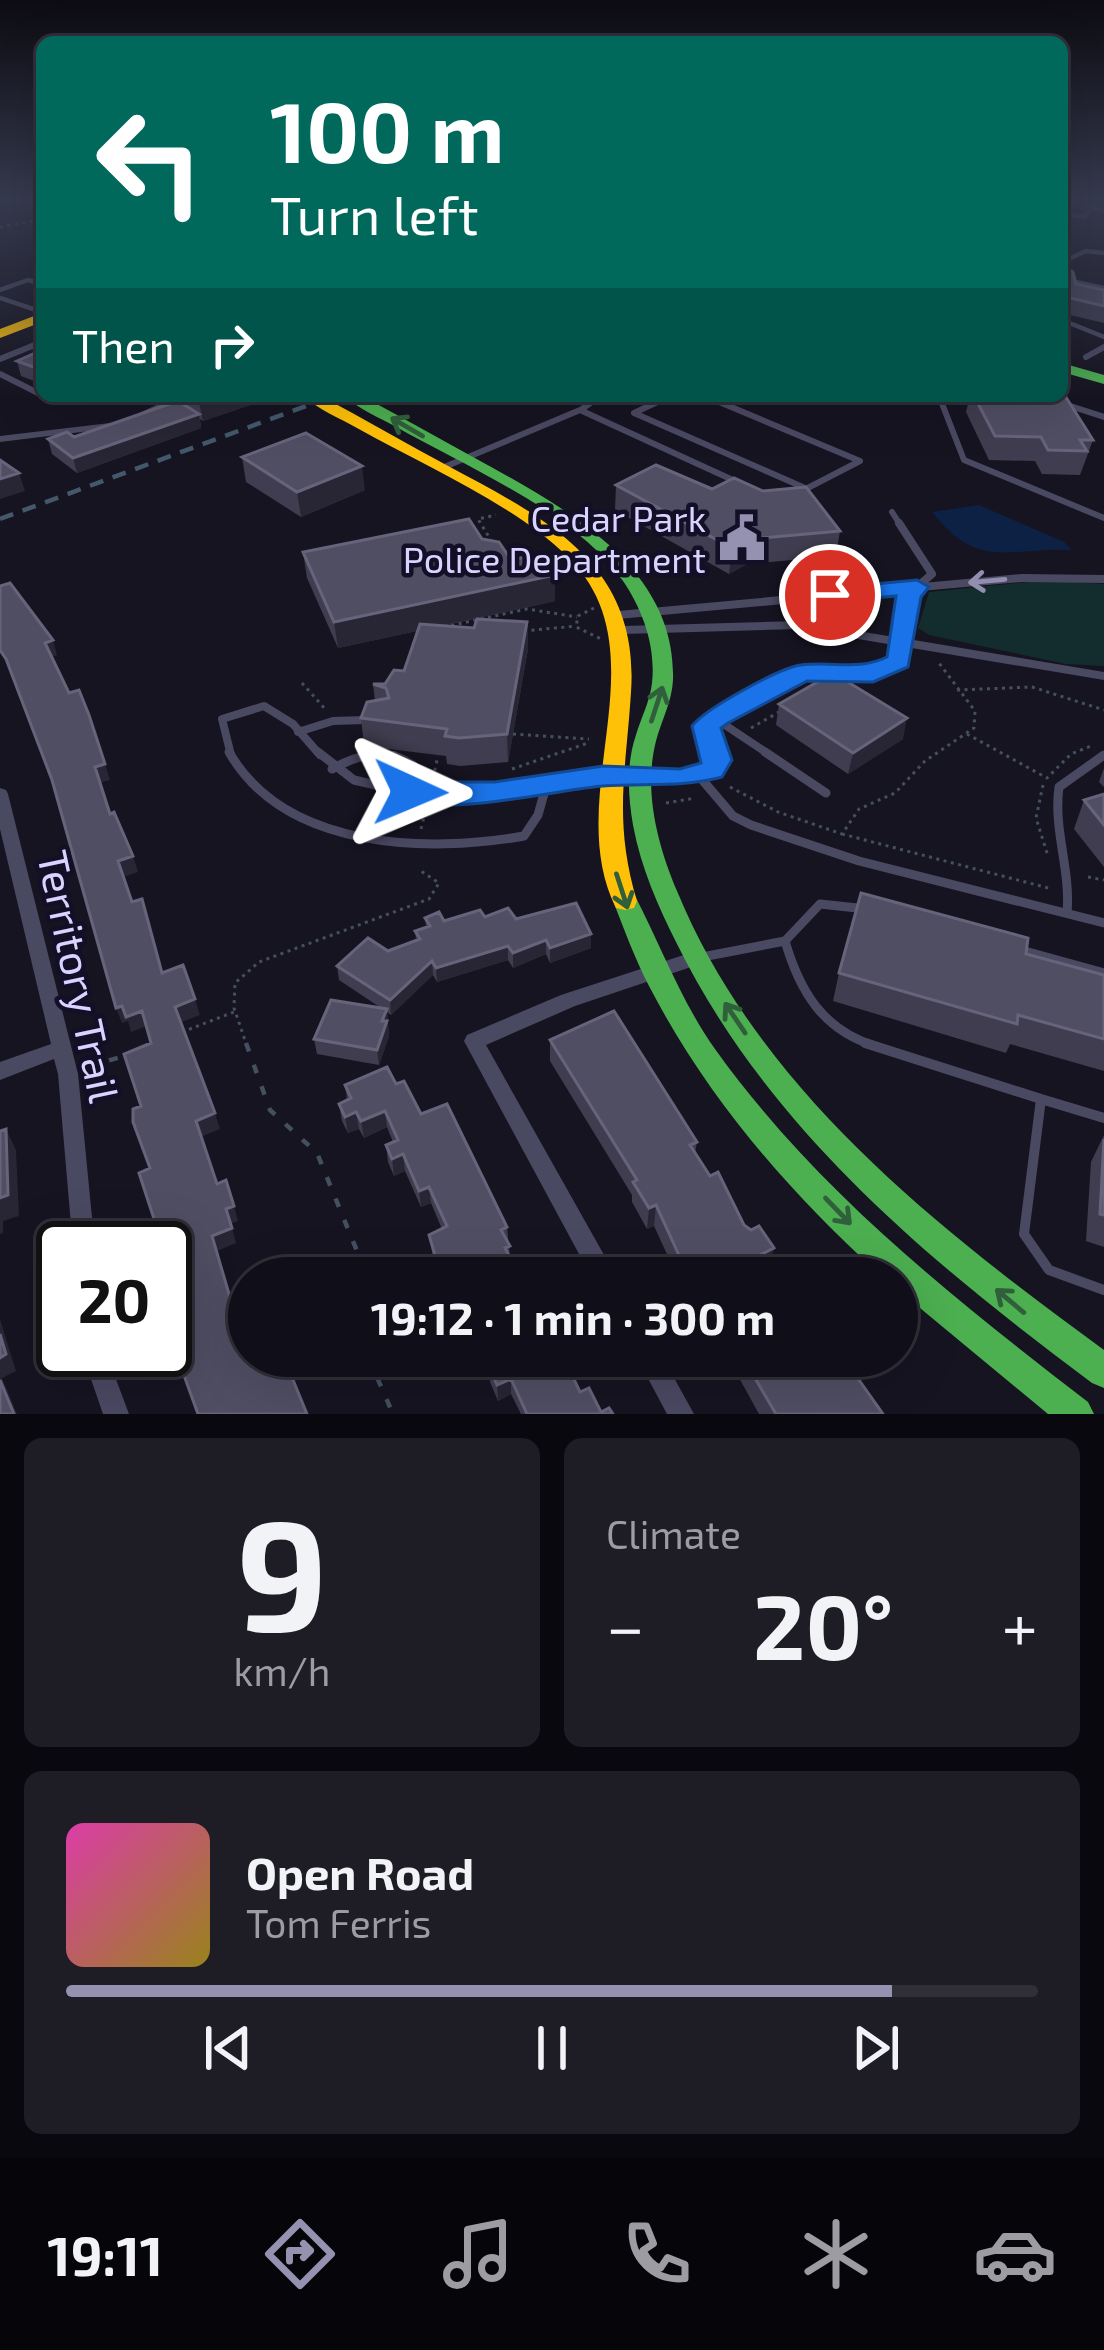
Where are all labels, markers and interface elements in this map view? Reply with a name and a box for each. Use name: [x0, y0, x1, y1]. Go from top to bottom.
text: 100 m: [270, 79, 504, 180]
icon: left: [72, 84, 228, 240]
text: Turn left: [270, 181, 479, 246]
icon: right: [199, 312, 265, 378]
text: Then: [72, 318, 175, 372]
one-way arrow: [390, 415, 425, 438]
place label: Cedar Park Police Department: [403, 496, 706, 580]
public building icon: Cedar Park Police Department: [717, 513, 767, 563]
pin: [779, 544, 881, 646]
icon: arrive: [797, 562, 863, 628]
one-way arrow: [968, 570, 1007, 593]
one-way arrow: [647, 686, 669, 724]
position arrow: [347, 729, 473, 855]
street label: Territory Trail: [29, 846, 131, 1107]
one-way arrow: [612, 871, 634, 909]
one-way arrow: [722, 1002, 747, 1036]
one-way arrow: [824, 1196, 852, 1225]
speed limit sign: 20: [36, 1221, 192, 1377]
one-way arrow: [995, 1288, 1026, 1316]
text: 19:12 · 1 min · 300 m: [371, 1290, 775, 1344]
text: 9: [236, 1475, 328, 1662]
text: Climate: [606, 1510, 741, 1557]
text: 20°: [753, 1570, 893, 1678]
text: −: [606, 1585, 645, 1664]
text: +: [1002, 1585, 1038, 1664]
text: km/h: [234, 1647, 330, 1694]
text: Open Road: [246, 1845, 474, 1899]
text: Tom Ferris: [246, 1899, 431, 1946]
icon: previous: [195, 2015, 261, 2081]
icon: pause: [519, 2015, 585, 2081]
icon: next: [843, 2015, 909, 2081]
icon: directions: [258, 2212, 342, 2296]
icon: music: [436, 2212, 520, 2296]
icon: phone: [615, 2212, 699, 2296]
icon: climate: [794, 2212, 878, 2296]
icon: car: [973, 2212, 1057, 2296]
text: 19:11: [47, 2222, 163, 2287]

